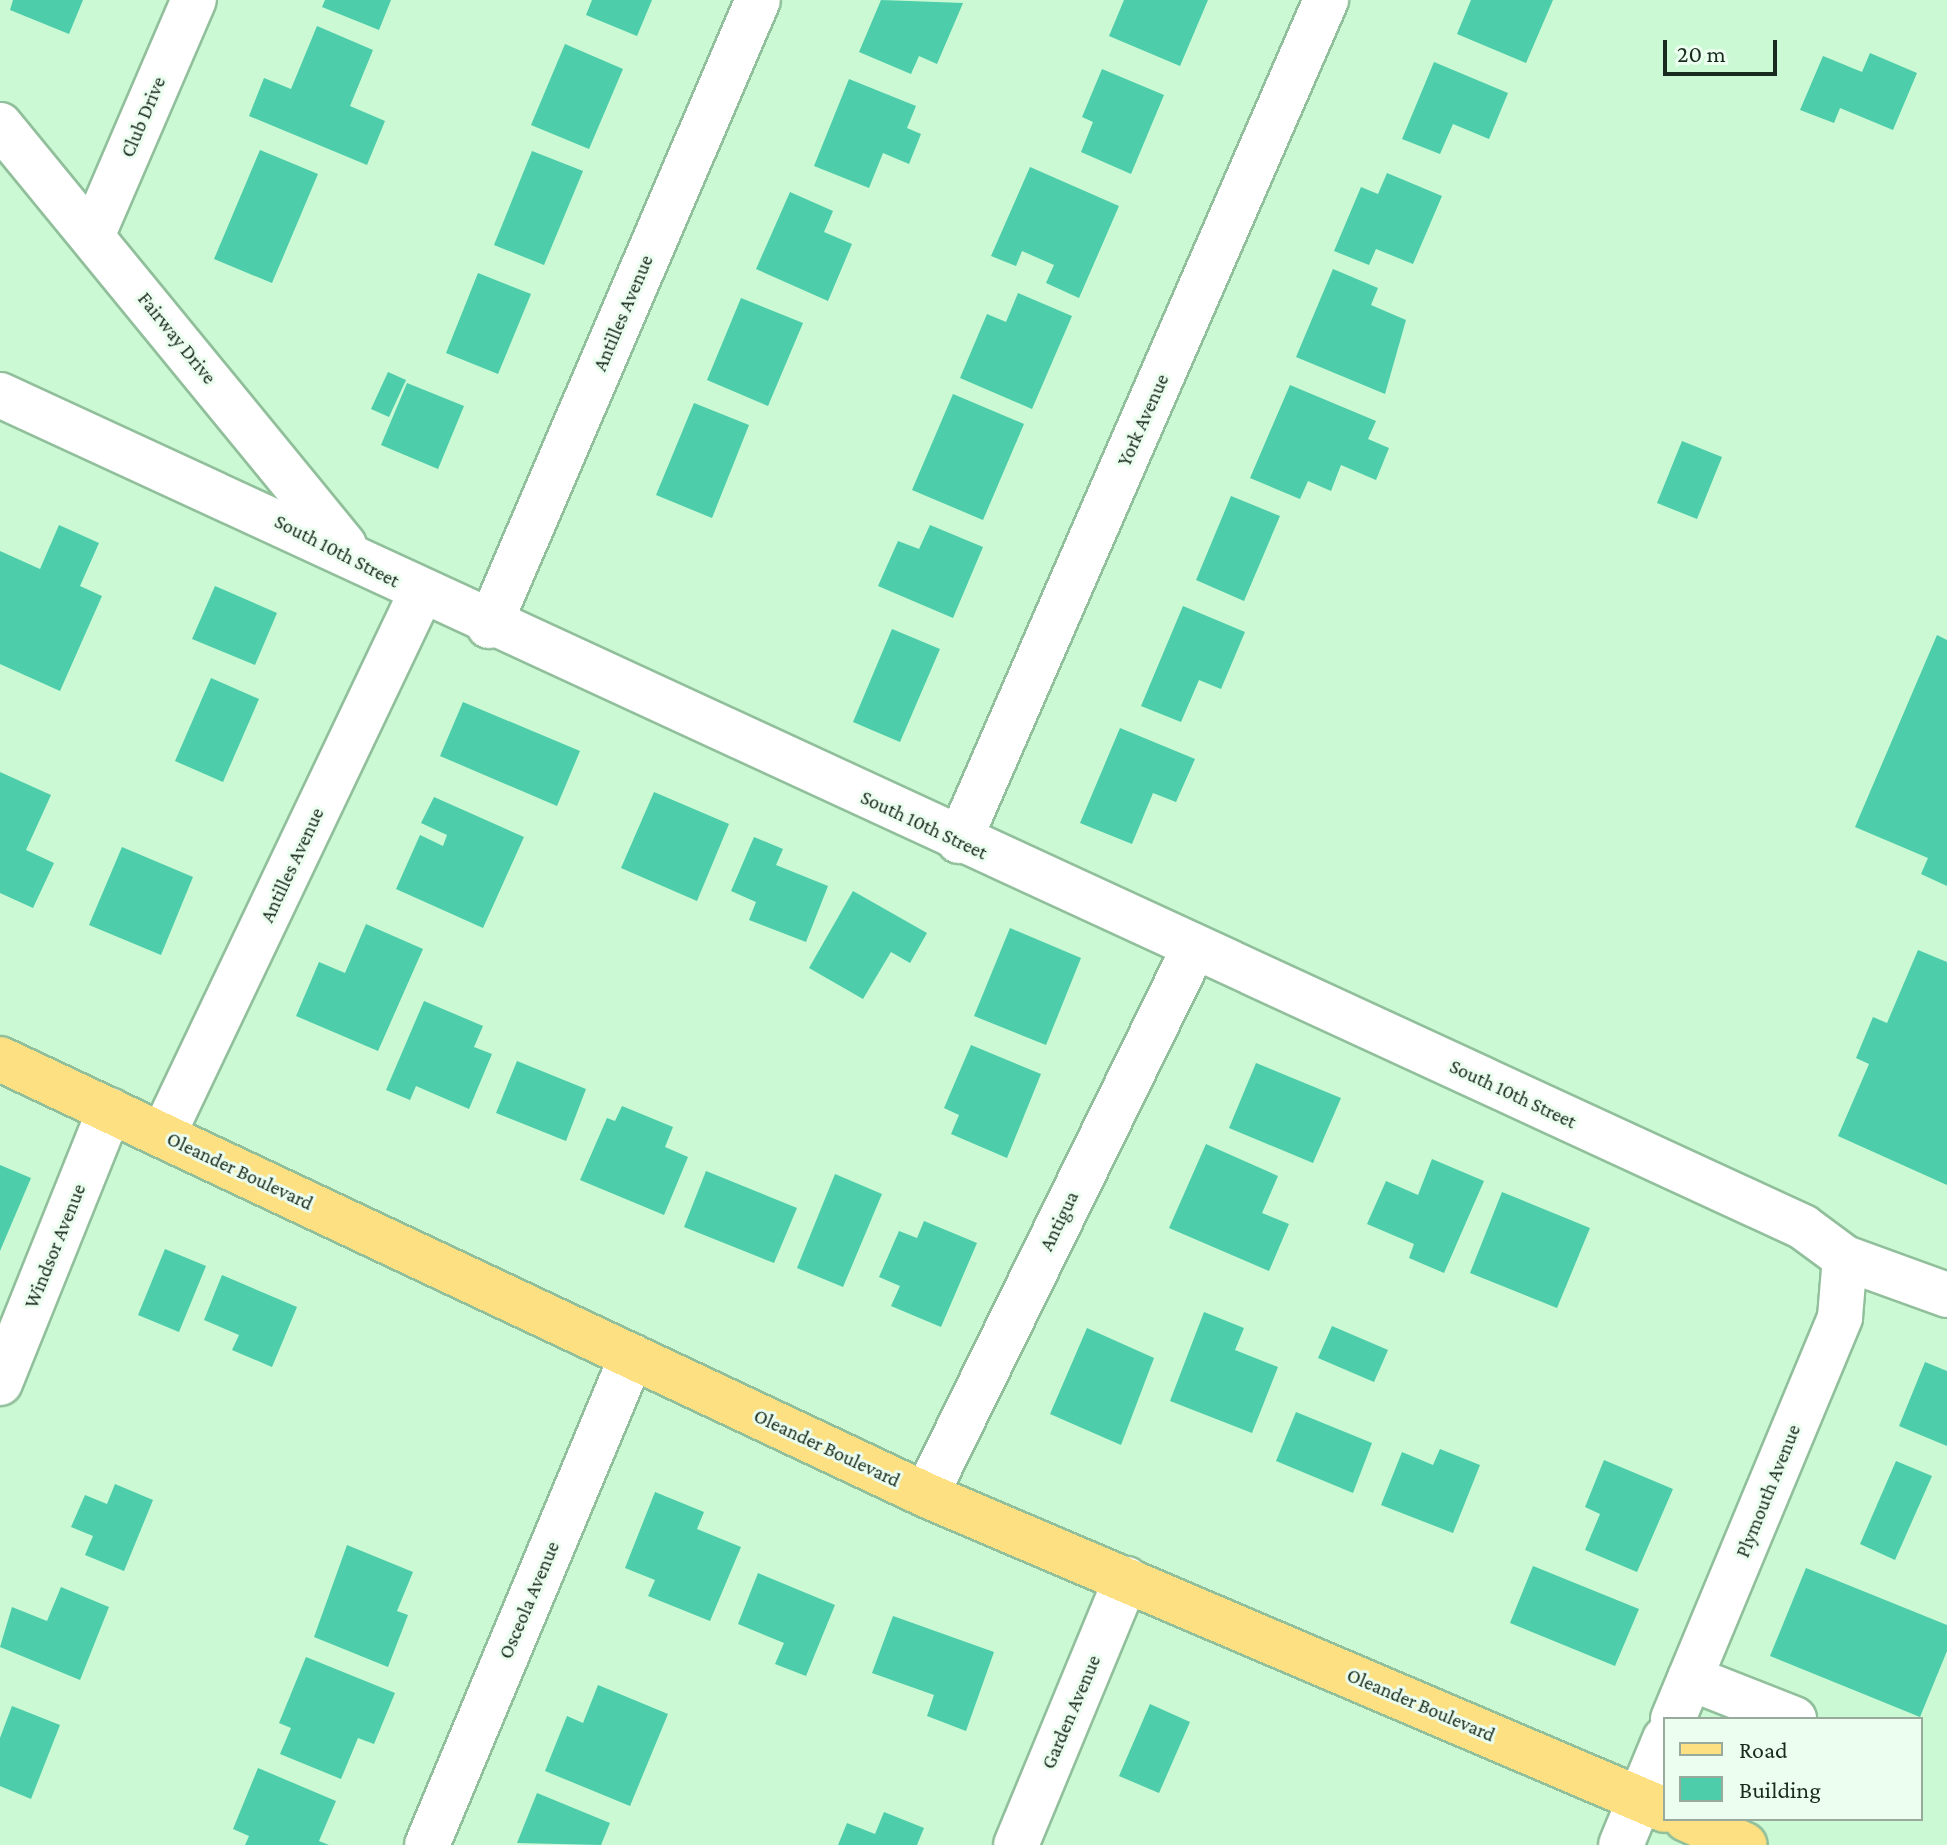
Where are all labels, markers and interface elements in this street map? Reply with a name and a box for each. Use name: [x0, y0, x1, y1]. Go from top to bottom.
scale bar: [1667, 24, 1781, 74]
text: 20 m: [1677, 40, 1726, 67]
street label: Club Drive: [115, 73, 171, 161]
street label: Antilles Avenue: [588, 251, 658, 375]
street label: Fairway Drive: [133, 287, 221, 389]
street label: York Avenue: [1112, 370, 1174, 470]
street label: South 10th Street: [271, 509, 403, 593]
street label: South 10th Street: [857, 785, 991, 865]
street label: Antilles Avenue: [255, 804, 329, 926]
street label: South 10th Street: [1446, 1054, 1580, 1134]
street label: Oleander Boulevard: [163, 1127, 317, 1215]
street label: Windsor Avenue: [19, 1180, 91, 1312]
street label: Antigua: [1034, 1187, 1084, 1255]
street label: Oleander Boulevard: [750, 1404, 904, 1492]
street label: Plymouth Avenue: [1730, 1421, 1806, 1561]
street label: Osceola Avenue: [493, 1538, 565, 1662]
street label: Garden Avenue: [1036, 1651, 1106, 1773]
street label: Oleander Boulevard: [1343, 1663, 1499, 1747]
legend: [1663, 1717, 1923, 1821]
text: Road: [1739, 1736, 1788, 1763]
text: Building: [1739, 1776, 1821, 1803]

